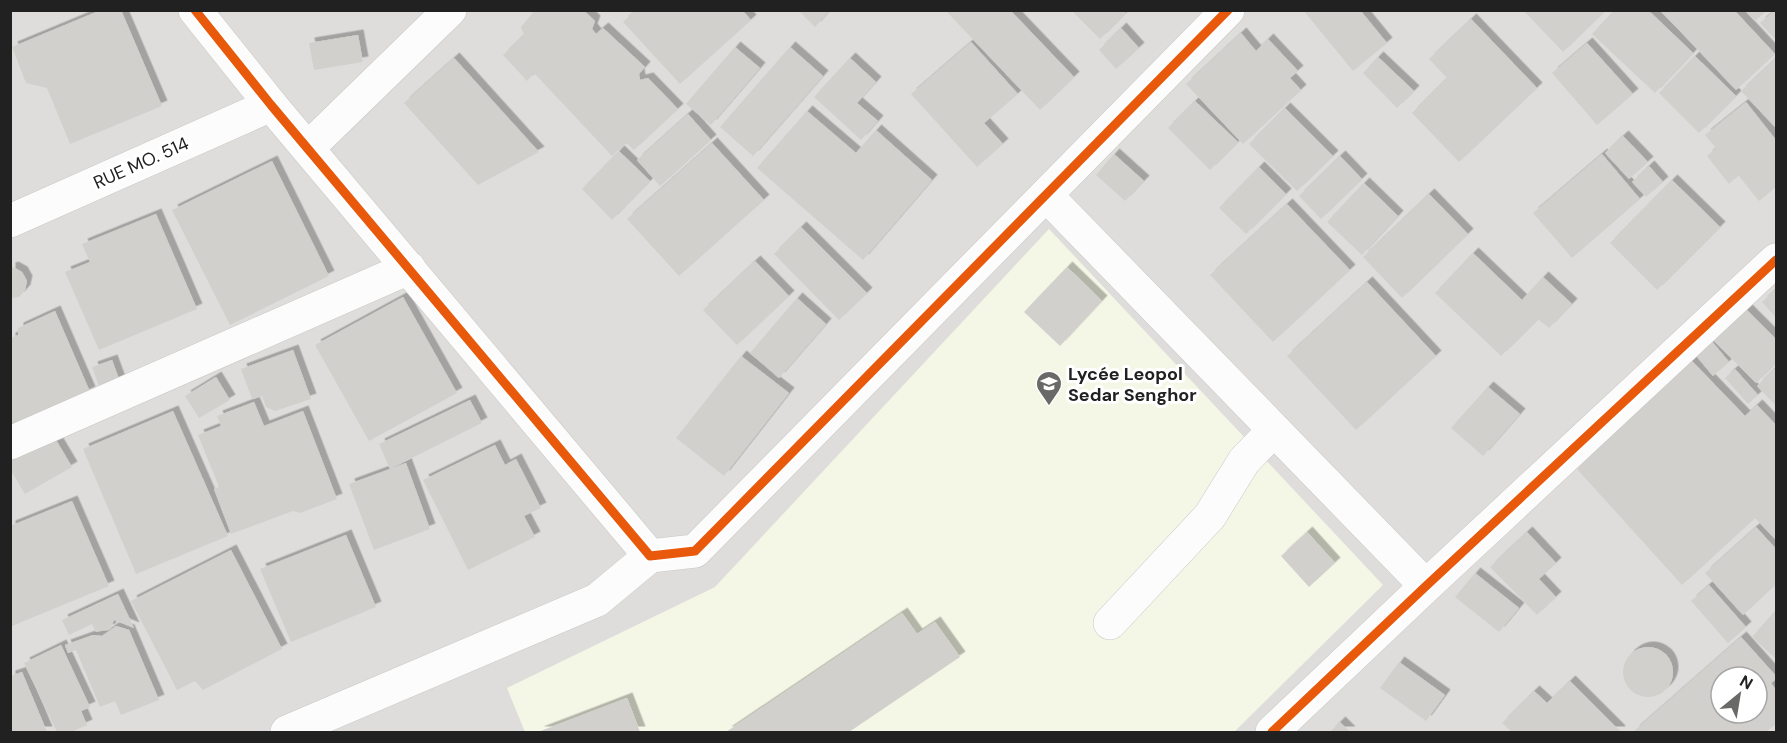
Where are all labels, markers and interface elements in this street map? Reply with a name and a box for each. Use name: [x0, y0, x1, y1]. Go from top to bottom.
street label: RUE MO. 514: [90, 131, 192, 195]
place label: Lycée Leopol Sedar Senghor: [1068, 362, 1197, 407]
school or university icon: Lycée Leopol Sedar Senghor: [1034, 369, 1064, 407]
north arrow: [1709, 665, 1769, 725]
text: N: [1736, 670, 1757, 694]

